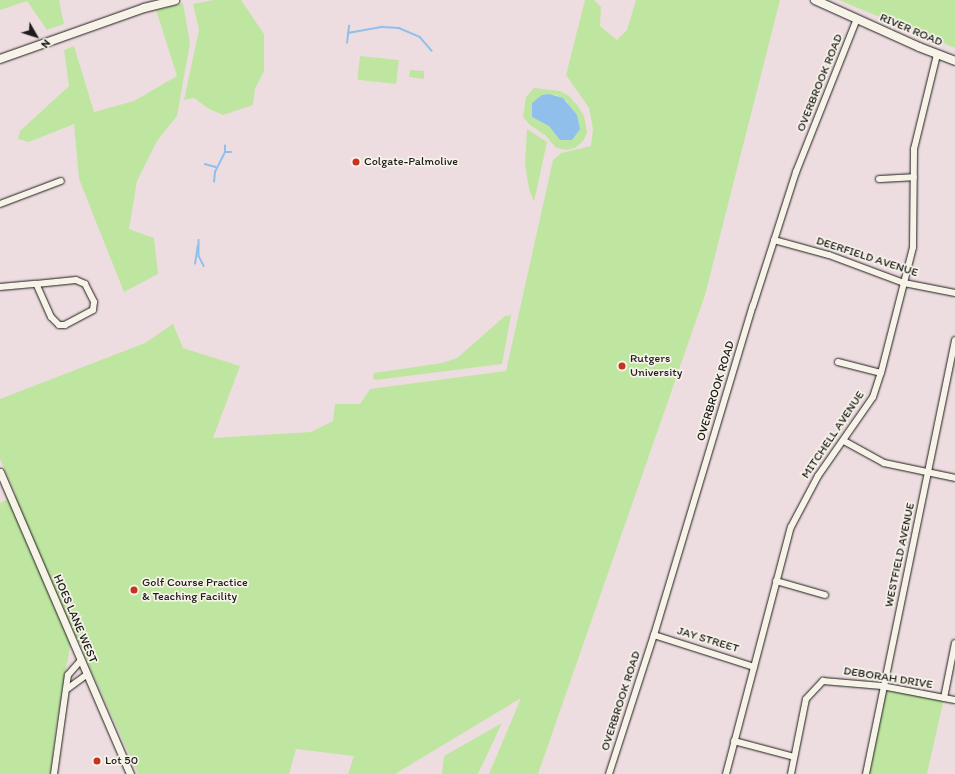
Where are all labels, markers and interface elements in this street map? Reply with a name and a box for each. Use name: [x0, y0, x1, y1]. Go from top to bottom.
street label: RIVER ROAD: [877, 10, 945, 50]
north arrow: [16, 16, 56, 56]
street label: OVERBROOK ROAD: [794, 32, 846, 134]
text: N: [38, 37, 53, 51]
place label: Colgate-Palmolive: [364, 155, 458, 169]
marker: Colgate-Palmolive: [351, 157, 361, 167]
street label: DEERFIELD AVENUE: [814, 234, 920, 280]
street label: OVERBROOK ROAD: [694, 339, 738, 443]
place label: Rutgers University: [630, 352, 682, 380]
marker: Rutgers University: [617, 361, 627, 371]
street label: MITCHELL AVENUE: [799, 389, 867, 481]
street label: WESTFIELD AVENUE: [882, 501, 918, 609]
street label: HOES LANE WEST: [50, 573, 100, 665]
place label: Golf Course Practice & Teaching Facility: [142, 576, 248, 604]
marker: Golf Course Practice & Teaching Facility: [129, 585, 139, 595]
street label: JAY STREET: [675, 624, 741, 656]
street label: OVERBROOK ROAD: [598, 649, 644, 753]
street label: DEBORAH DRIVE: [842, 664, 934, 692]
place label: Lot 50: [105, 754, 138, 768]
marker: Lot 50: [92, 756, 102, 766]

